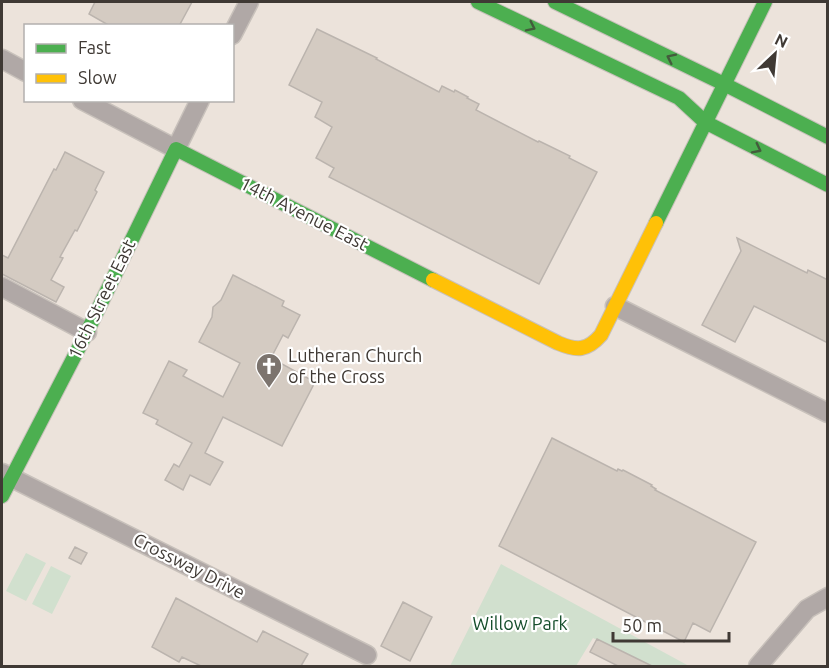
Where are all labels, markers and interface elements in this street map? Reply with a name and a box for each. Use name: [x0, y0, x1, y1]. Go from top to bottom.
one-way arrow: [524, 19, 535, 31]
legend: [24, 24, 234, 102]
north arrow: [745, 24, 805, 84]
text: N: [772, 30, 791, 51]
text: Fast: [78, 37, 111, 57]
one-way arrow: [667, 54, 678, 66]
text: Slow: [78, 67, 117, 87]
one-way arrow: [751, 141, 762, 153]
street label: 14th Avenue East: [237, 172, 372, 254]
street label: 16th Street East: [64, 236, 139, 362]
place label: Lutheran Church of the Cross: [288, 345, 422, 386]
church icon: Lutheran Church of the Cross: [254, 351, 284, 389]
street label: Crossway Drive: [130, 528, 249, 602]
scale bar: [613, 605, 728, 643]
park label: Willow Park: [472, 613, 568, 633]
text: 50 m: [622, 615, 662, 635]

